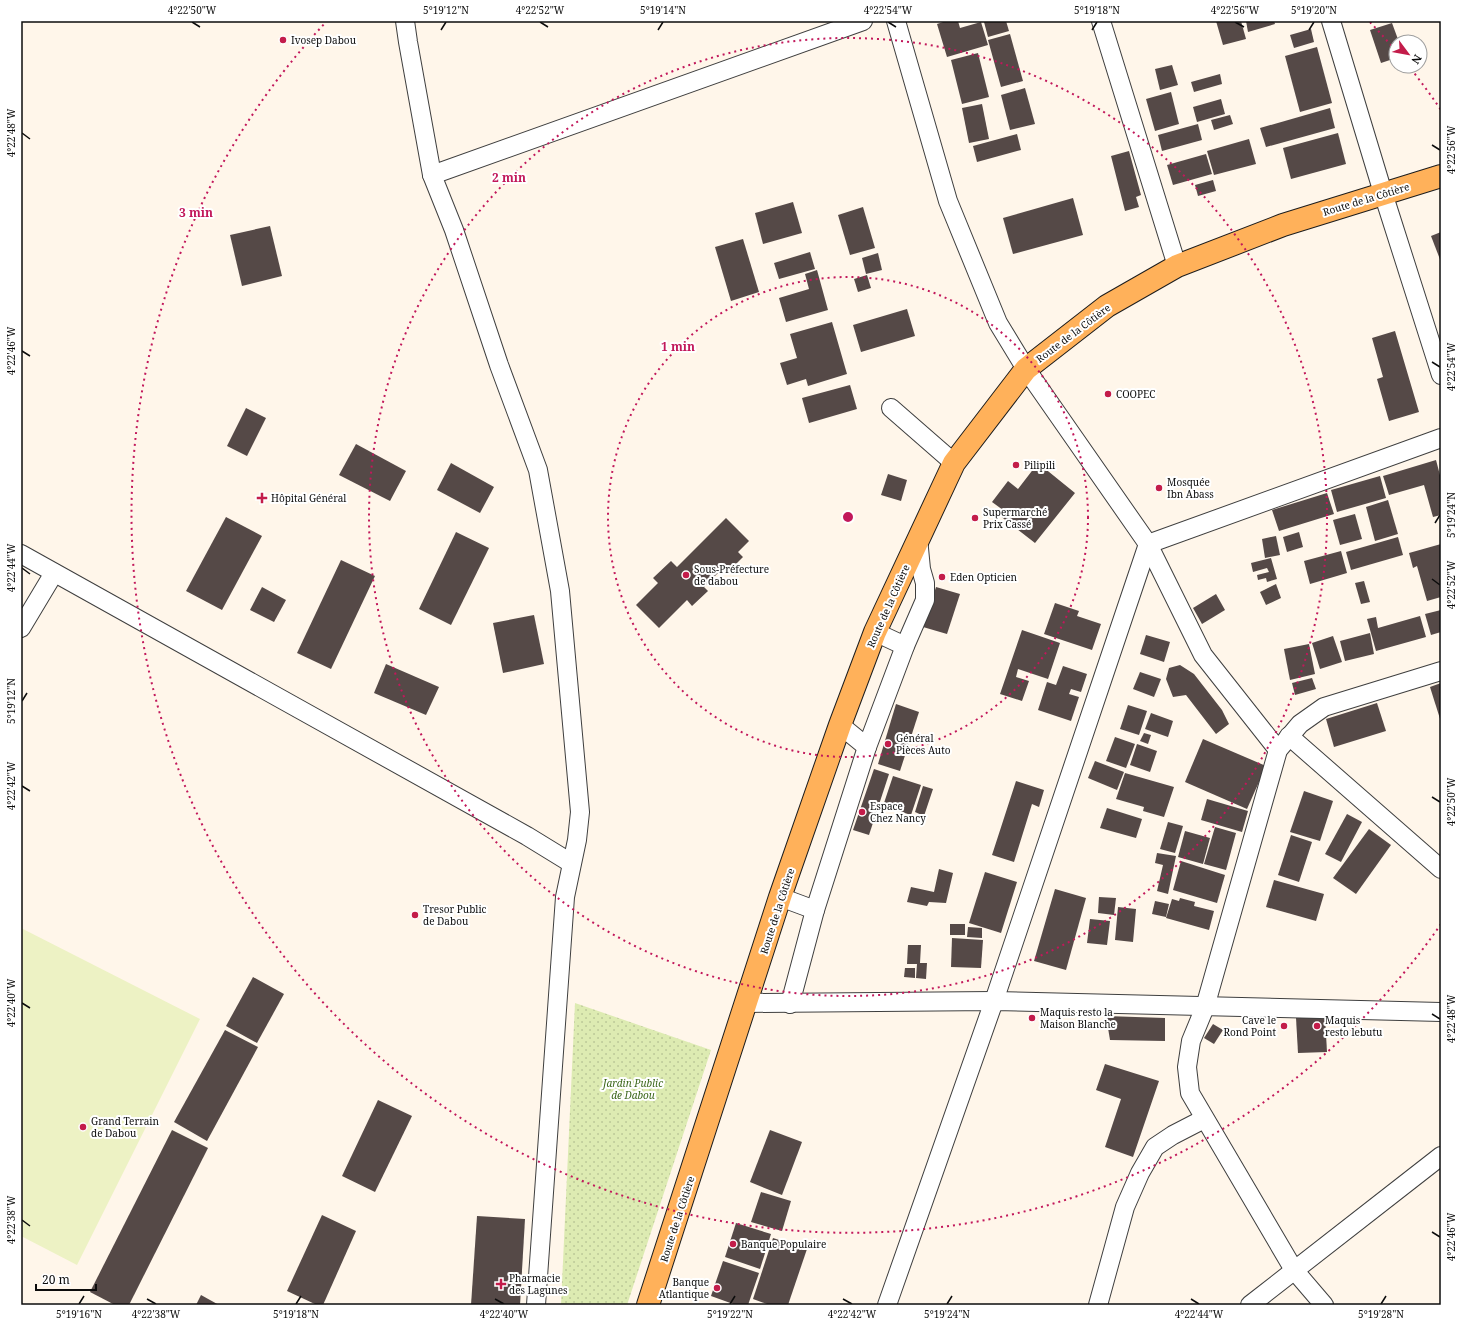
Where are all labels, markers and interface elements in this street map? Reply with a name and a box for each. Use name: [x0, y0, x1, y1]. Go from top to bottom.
text: 4°22'50"W: [168, 3, 217, 17]
text: 5°19'12"N: [423, 3, 469, 17]
text: 4°22'52"W: [516, 3, 565, 17]
text: 5°19'14"N: [640, 3, 686, 17]
text: 4°22'54"W: [864, 3, 913, 17]
text: 5°19'18"N: [1074, 3, 1120, 17]
text: 4°22'56"W: [1211, 3, 1260, 17]
text: 5°19'20"N: [1291, 3, 1337, 17]
place label: Ivosep Dabou: [291, 33, 357, 47]
north arrow: [1388, 34, 1428, 74]
marker: Ivosep Dabou: [278, 35, 288, 45]
text: N: [1408, 52, 1426, 67]
text: 4°22'48"W: [4, 108, 18, 157]
text: 4°22'56"W: [1444, 125, 1458, 174]
text: 2 min: [492, 169, 526, 186]
street label: Route de la Côtière: [1321, 179, 1411, 219]
text: 3 min: [179, 204, 213, 221]
street label: Route de la Côtière: [1033, 300, 1113, 366]
text: 4°22'46"W: [4, 326, 18, 375]
text: 1 min: [661, 338, 695, 355]
text: 4°22'54"W: [1444, 342, 1458, 391]
place label: COOPEC: [1116, 387, 1155, 401]
marker: COOPEC: [1103, 389, 1113, 399]
place label: Pilipili: [1024, 458, 1056, 472]
marker: Pilipili: [1011, 460, 1021, 470]
place label: Mosquée Ibn Abass: [1167, 475, 1214, 501]
marker: Mosquée Ibn Abass: [1154, 483, 1164, 493]
place label: Hôpital Général: [271, 491, 346, 505]
marker: Hôpital Général: [256, 492, 268, 504]
text: 5°19'24"N: [1444, 492, 1458, 538]
place label: Supermarché Prix Cassé: [983, 505, 1047, 531]
centre of rings: [841, 510, 855, 524]
marker: Supermarché Prix Cassé: [970, 513, 980, 523]
text: 4°22'44"W: [4, 543, 18, 592]
text: 4°22'52"W: [1444, 560, 1458, 609]
place label: Sous-Préfecture de dabou: [694, 562, 769, 588]
street label: Route de la Côtière: [863, 562, 913, 650]
marker: Sous-Préfecture de dabou: [681, 570, 691, 580]
place label: Eden Opticien: [950, 570, 1018, 584]
marker: Eden Opticien: [937, 572, 947, 582]
text: 5°19'12"N: [4, 678, 18, 724]
place label: Général Pièces Auto: [896, 731, 951, 757]
marker: Général Pièces Auto: [883, 739, 893, 749]
text: 4°22'42"W: [4, 761, 18, 810]
text: 4°22'50"W: [1444, 777, 1458, 826]
place label: Espace Chez Nancy: [870, 799, 926, 825]
marker: Espace Chez Nancy: [857, 807, 867, 817]
street label: Route de la Côtière: [756, 866, 798, 956]
place label: Tresor Public de Dabou: [423, 902, 487, 928]
marker: Tresor Public de Dabou: [410, 910, 420, 920]
text: 4°22'40"W: [4, 978, 18, 1027]
text: 4°22'48"W: [1444, 994, 1458, 1043]
place label: Maquis resto la Maison Blanche: [1040, 1005, 1116, 1031]
marker: Maquis resto la Maison Blanche: [1027, 1013, 1037, 1023]
place label: Cave le Rond Point: [1224, 1013, 1276, 1039]
place label: Maquis resto lebutu: [1325, 1013, 1383, 1039]
marker: Cave le Rond Point: [1279, 1021, 1289, 1031]
marker: Maquis resto lebutu: [1312, 1021, 1322, 1031]
park label: Jardin Public de Dabou: [601, 1076, 663, 1102]
place label: Grand Terrain de Dabou: [91, 1114, 159, 1140]
marker: Grand Terrain de Dabou: [78, 1122, 88, 1132]
street label: Route de la Côtière: [656, 1174, 698, 1264]
text: 4°22'38"W: [4, 1195, 18, 1244]
text: 4°22'46"W: [1444, 1212, 1458, 1261]
place label: Banque Populaire: [741, 1237, 826, 1251]
marker: Banque Populaire: [728, 1239, 738, 1249]
scale bar: [36, 1266, 96, 1292]
text: 20 m: [42, 1271, 70, 1288]
place label: Pharmacie des Lagunes: [509, 1271, 568, 1297]
place label: Banque Atlantique: [659, 1275, 709, 1301]
marker: Pharmacie des Lagunes: [496, 1279, 506, 1289]
marker: Banque Atlantique: [712, 1283, 722, 1293]
text: 5°19'16"N: [56, 1307, 102, 1321]
text: 4°22'38"W: [132, 1307, 181, 1321]
text: 5°19'18"N: [273, 1307, 319, 1321]
text: 4°22'40"W: [480, 1307, 529, 1321]
text: 5°19'22"N: [707, 1307, 753, 1321]
text: 4°22'42"W: [828, 1307, 877, 1321]
text: 5°19'24"N: [924, 1307, 970, 1321]
text: 4°22'44"W: [1175, 1307, 1224, 1321]
text: 5°19'28"N: [1358, 1307, 1404, 1321]

